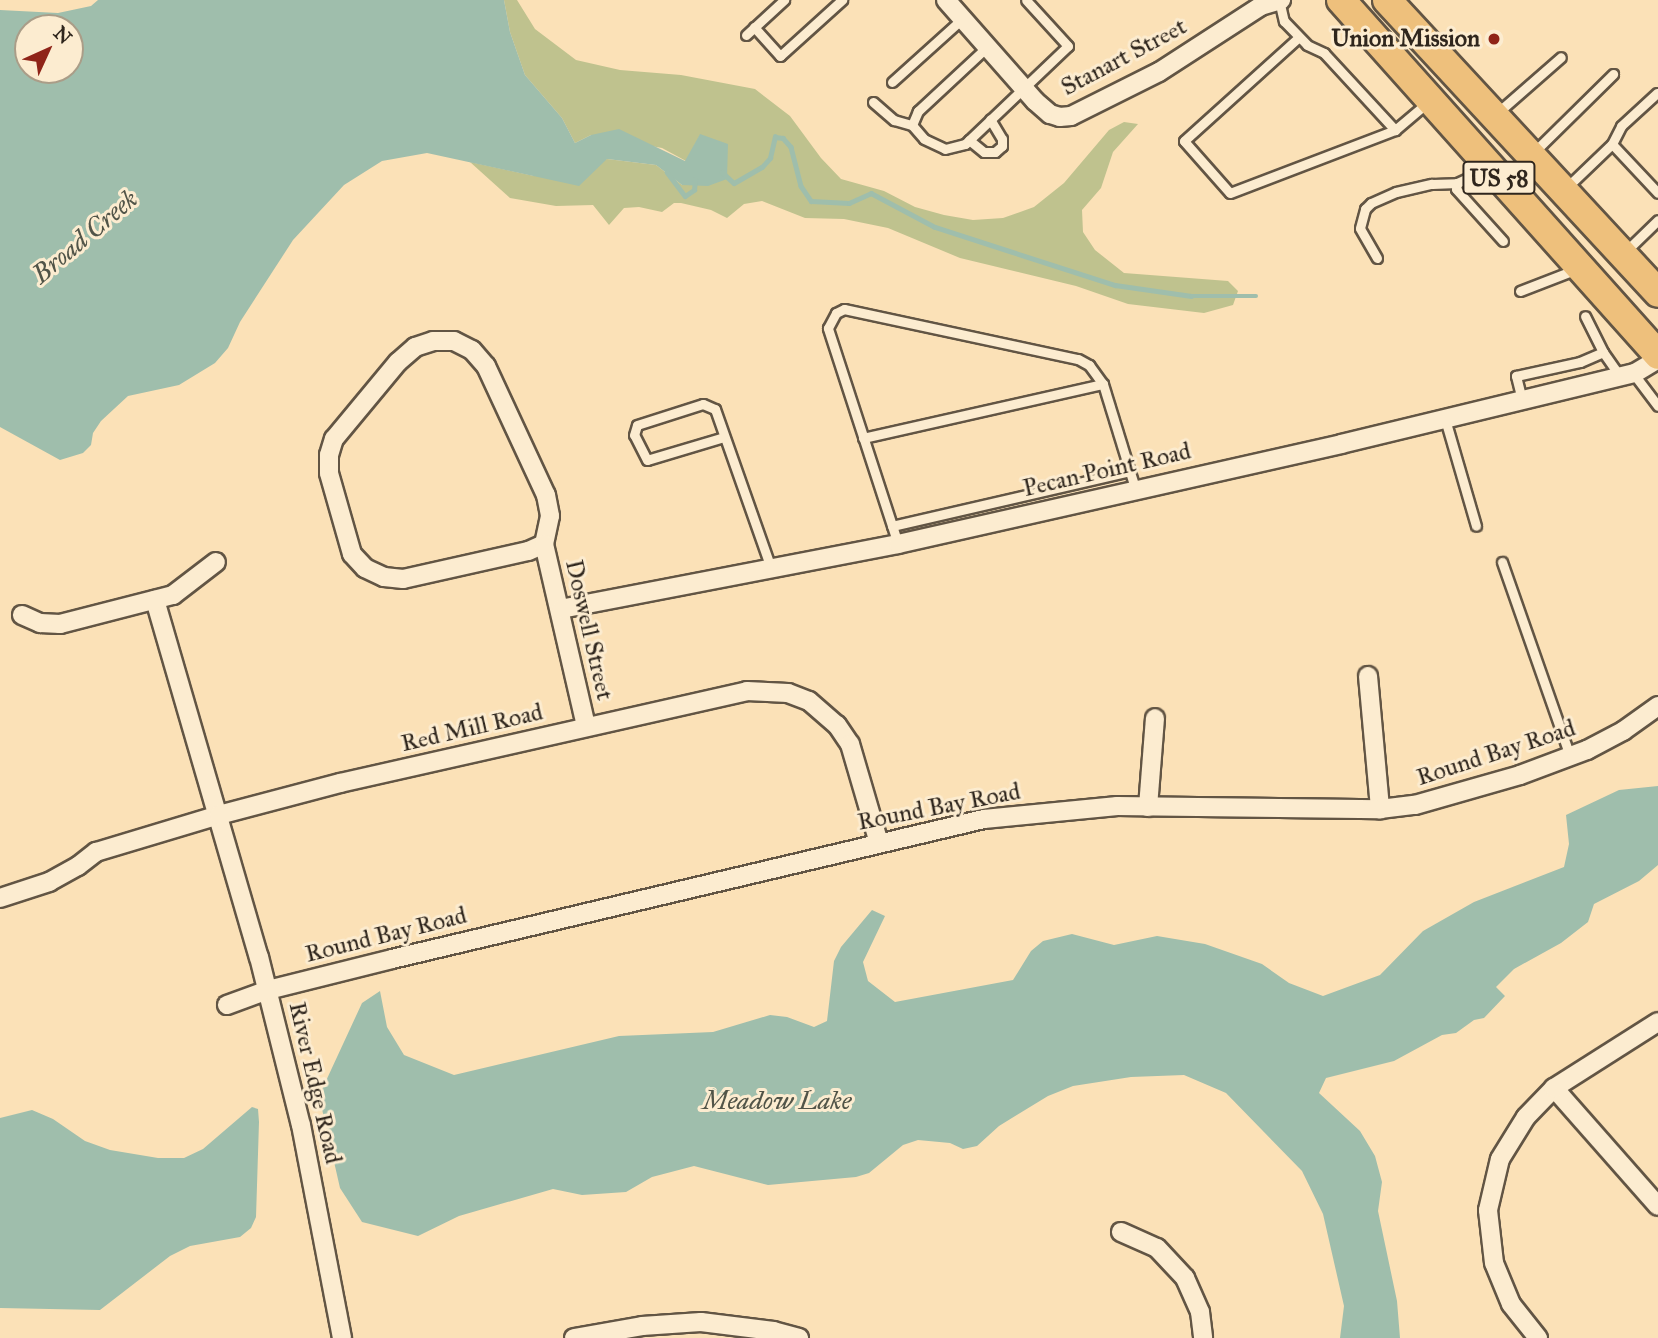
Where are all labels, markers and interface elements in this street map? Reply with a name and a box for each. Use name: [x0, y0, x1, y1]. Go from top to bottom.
street label: Stanart Street: [1056, 12, 1192, 102]
north arrow: [14, 14, 84, 84]
text: N: [49, 21, 77, 49]
place label: Union Mission: [1331, 25, 1480, 53]
marker: Union Mission: [1486, 31, 1502, 47]
road number: US 58: [1462, 158, 1536, 197]
water label: Broad Creek: [26, 184, 144, 290]
street label: Pecan Point Road: [1020, 437, 1194, 503]
street label: Doswell Street: [559, 557, 619, 703]
street label: Red Mill Road: [398, 698, 546, 758]
street label: Round Bay Road: [1413, 714, 1579, 792]
street label: Round Bay Road: [855, 777, 1023, 837]
street label: Round Bay Road: [302, 901, 470, 969]
street label: River Edge Road: [282, 999, 348, 1167]
water label: Meadow Lake: [702, 1085, 852, 1117]

